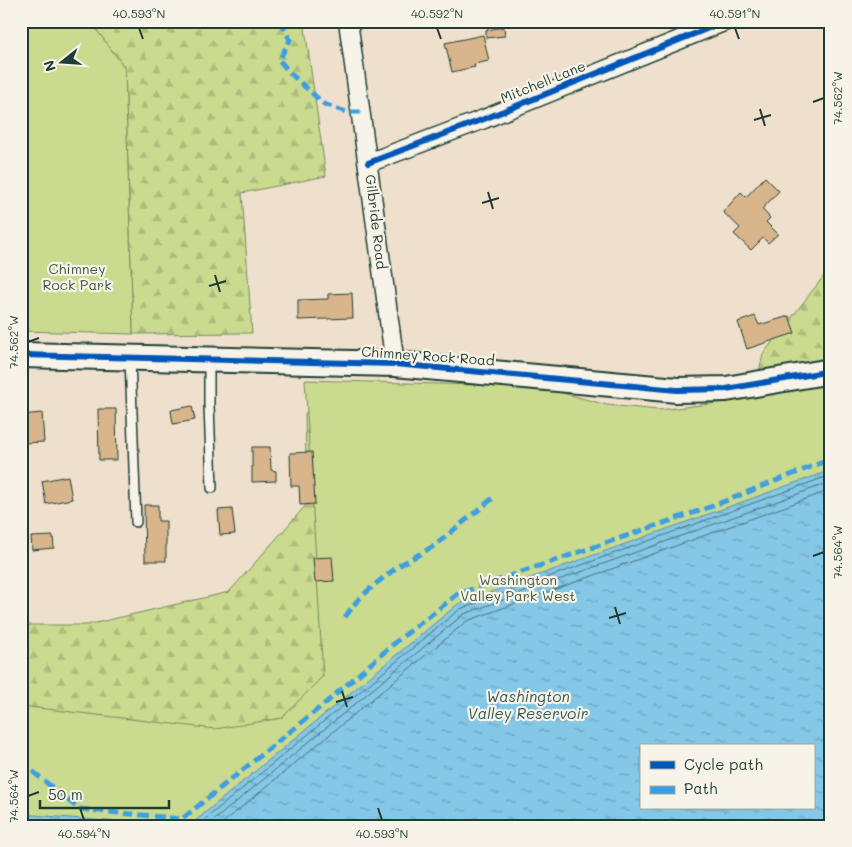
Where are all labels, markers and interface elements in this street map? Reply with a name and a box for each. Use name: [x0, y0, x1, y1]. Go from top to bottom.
text: 40.593°N: [113, 5, 165, 21]
text: 40.592°N: [411, 5, 463, 21]
text: 40.591°N: [710, 5, 760, 21]
north arrow: [38, 38, 88, 88]
street label: Mitchell Lane: [497, 56, 588, 107]
text: N: [38, 58, 60, 74]
text: 74.562°W: [829, 71, 845, 125]
street label: Gilbride Road: [361, 173, 392, 271]
park label: Chimney Rock Park: [42, 259, 112, 294]
text: 74.562°W: [5, 315, 21, 369]
street label: Chimney Rock Road: [361, 341, 496, 370]
text: 74.564°W: [829, 525, 845, 579]
park label: Washington Valley Park West: [460, 570, 576, 605]
water label: Washington Valley Reservoir: [468, 686, 589, 723]
legend: [640, 744, 814, 810]
text: Cycle path: [684, 754, 763, 774]
text: 74.564°W: [5, 769, 21, 823]
scale bar: [40, 777, 169, 809]
text: Path: [684, 778, 718, 798]
text: 50 m: [48, 784, 83, 804]
text: 40.594°N: [58, 825, 110, 841]
text: 40.593°N: [356, 825, 408, 841]

